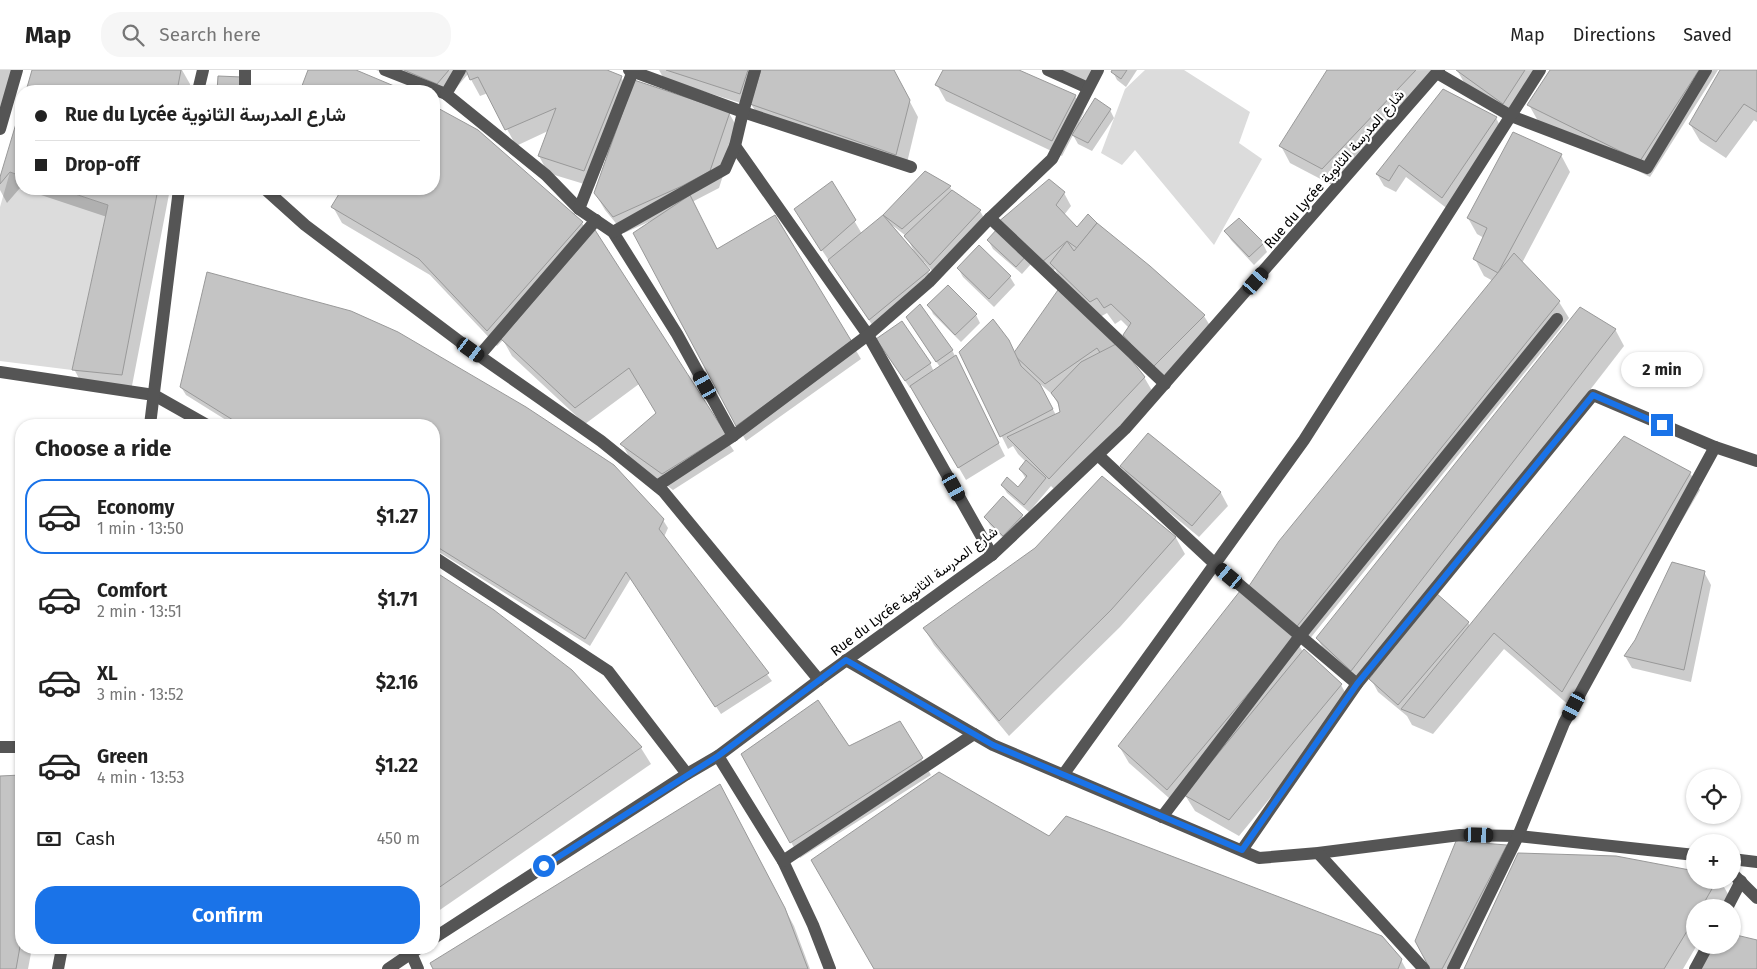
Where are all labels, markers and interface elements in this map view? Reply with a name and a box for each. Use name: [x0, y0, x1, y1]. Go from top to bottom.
search box: [101, 12, 451, 57]
text: Map: [25, 21, 71, 49]
icon: search: [119, 21, 147, 49]
text: Search here: [159, 23, 261, 46]
text: Map: [1510, 24, 1545, 46]
text: Directions: [1573, 24, 1655, 46]
text: Saved: [1683, 24, 1732, 46]
street label: Rue du Lycée شارع المدرسة الثانوية: [1261, 86, 1410, 254]
text: Rue du Lycée شارع المدرسة الثانوية: [65, 103, 346, 126]
text: Drop-off: [65, 153, 139, 176]
car: [1240, 265, 1271, 297]
car: [454, 335, 487, 365]
callout: 2 min: [1621, 352, 1703, 388]
text: 2 min: [1642, 360, 1682, 379]
car: [691, 368, 718, 402]
route end: [1651, 414, 1673, 436]
text: Choose a ride: [35, 435, 171, 462]
car: [940, 470, 967, 504]
icon: car: [37, 494, 82, 539]
text: Economy: [97, 496, 174, 519]
text: $1.27: [376, 505, 418, 528]
text: 1 min · 13:50: [97, 519, 184, 538]
street label: Rue du Lycée شارع المدرسة الثانوية: [827, 523, 1002, 661]
car: [1212, 561, 1245, 591]
icon: car: [37, 577, 82, 622]
text: Comfort: [97, 579, 167, 602]
text: $1.71: [377, 588, 418, 611]
text: 2 min · 13:51: [97, 602, 182, 621]
icon: car: [37, 660, 82, 705]
text: XL: [97, 662, 118, 685]
text: $2.16: [376, 671, 418, 694]
text: 3 min · 13:52: [97, 685, 184, 704]
car: [1560, 689, 1587, 723]
icon: car: [37, 743, 82, 788]
text: Green: [97, 745, 148, 768]
text: $1.22: [375, 754, 418, 777]
text: 4 min · 13:53: [97, 768, 184, 787]
map controls: [1686, 769, 1741, 954]
button: locate: [1686, 769, 1741, 824]
icon: cash: [35, 825, 63, 853]
text: Cash: [75, 827, 116, 850]
car: [1463, 827, 1494, 843]
text: 450 m: [377, 829, 420, 848]
button: +: [1686, 834, 1741, 889]
route start: [533, 855, 555, 877]
button: Confirm: [35, 886, 420, 944]
button: −: [1686, 899, 1741, 954]

